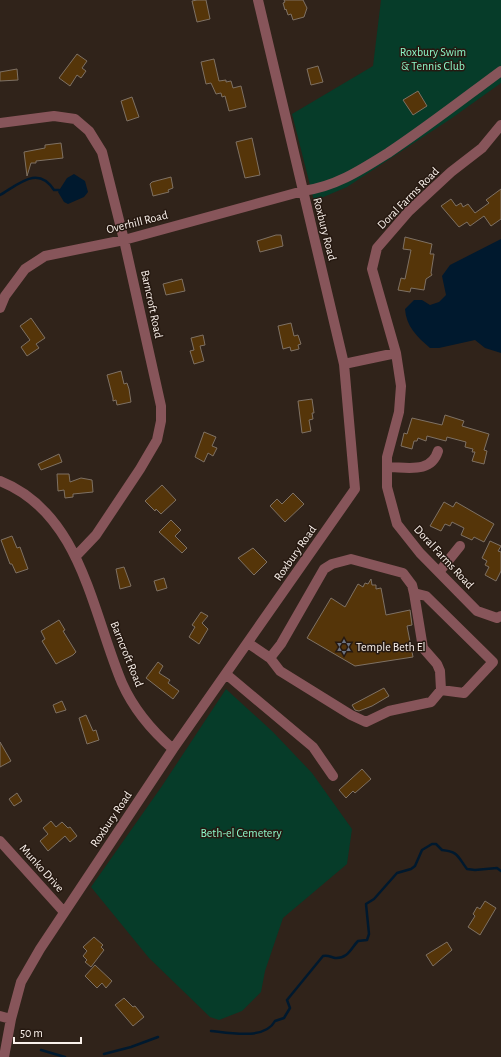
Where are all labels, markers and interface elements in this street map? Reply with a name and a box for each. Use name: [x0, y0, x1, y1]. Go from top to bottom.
park label: Roxbury Swim & Tennis Club: [400, 46, 466, 72]
street label: Doral Farms Road: [375, 165, 441, 231]
street label: Roxbury Road: [310, 196, 339, 262]
street label: Overhill Road: [105, 209, 169, 235]
street label: Barncroft Road: [139, 269, 165, 339]
street label: Roxbury Road: [272, 523, 319, 583]
street label: Doral Farms Road: [412, 523, 476, 591]
street label: Barncroft Road: [108, 620, 146, 688]
synagogue icon: Temple Beth El: [335, 638, 353, 656]
place label: Temple Beth El: [356, 641, 425, 653]
street label: Roxbury Road: [88, 789, 135, 850]
park label: Beth-el Cemetery: [200, 827, 282, 840]
street label: Munko Drive: [18, 842, 66, 894]
scale bar: [14, 1019, 81, 1045]
text: 50 m: [20, 1027, 43, 1039]

